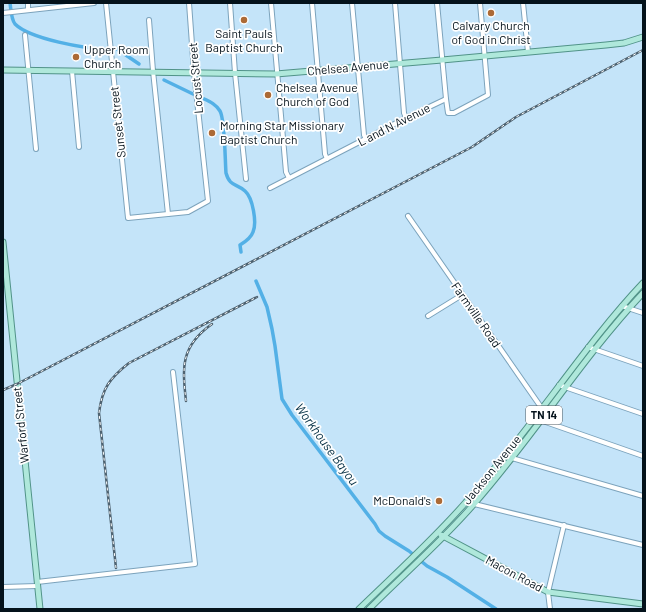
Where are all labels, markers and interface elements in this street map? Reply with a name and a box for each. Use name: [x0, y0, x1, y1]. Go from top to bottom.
marker: Calvary Church of God in Christ: [486, 8, 496, 18]
marker: Saint Pauls Baptist Church: [239, 15, 249, 25]
place label: Calvary Church of God in Christ: [451, 18, 531, 46]
place label: Saint Pauls Baptist Church: [205, 26, 283, 54]
place label: Upper Room Church: [84, 42, 148, 70]
street label: Locust Street: [185, 42, 205, 114]
marker: Upper Room Church: [71, 52, 81, 62]
street label: Chelsea Avenue: [307, 56, 389, 78]
place label: Chelsea Avenue Church of God: [276, 80, 358, 108]
street label: Sunset Street: [106, 86, 128, 158]
marker: Chelsea Avenue Church of God: [263, 90, 273, 100]
street label: L and N Avenue: [355, 100, 432, 148]
place label: Morning Star Missionary Baptist Church: [220, 118, 344, 146]
marker: Morning Star Missionary Baptist Church: [207, 128, 217, 138]
street label: Farmville Road: [449, 279, 504, 350]
street label: Warford Street: [9, 386, 31, 464]
water label: Workhouse Bayou: [292, 400, 362, 488]
road number: TN 14: [526, 406, 562, 424]
street label: Jackson Avenue: [459, 432, 523, 507]
place label: McDonald's: [373, 493, 431, 507]
marker: McDonald's: [434, 496, 444, 506]
street label: Macon Road: [483, 552, 546, 594]

